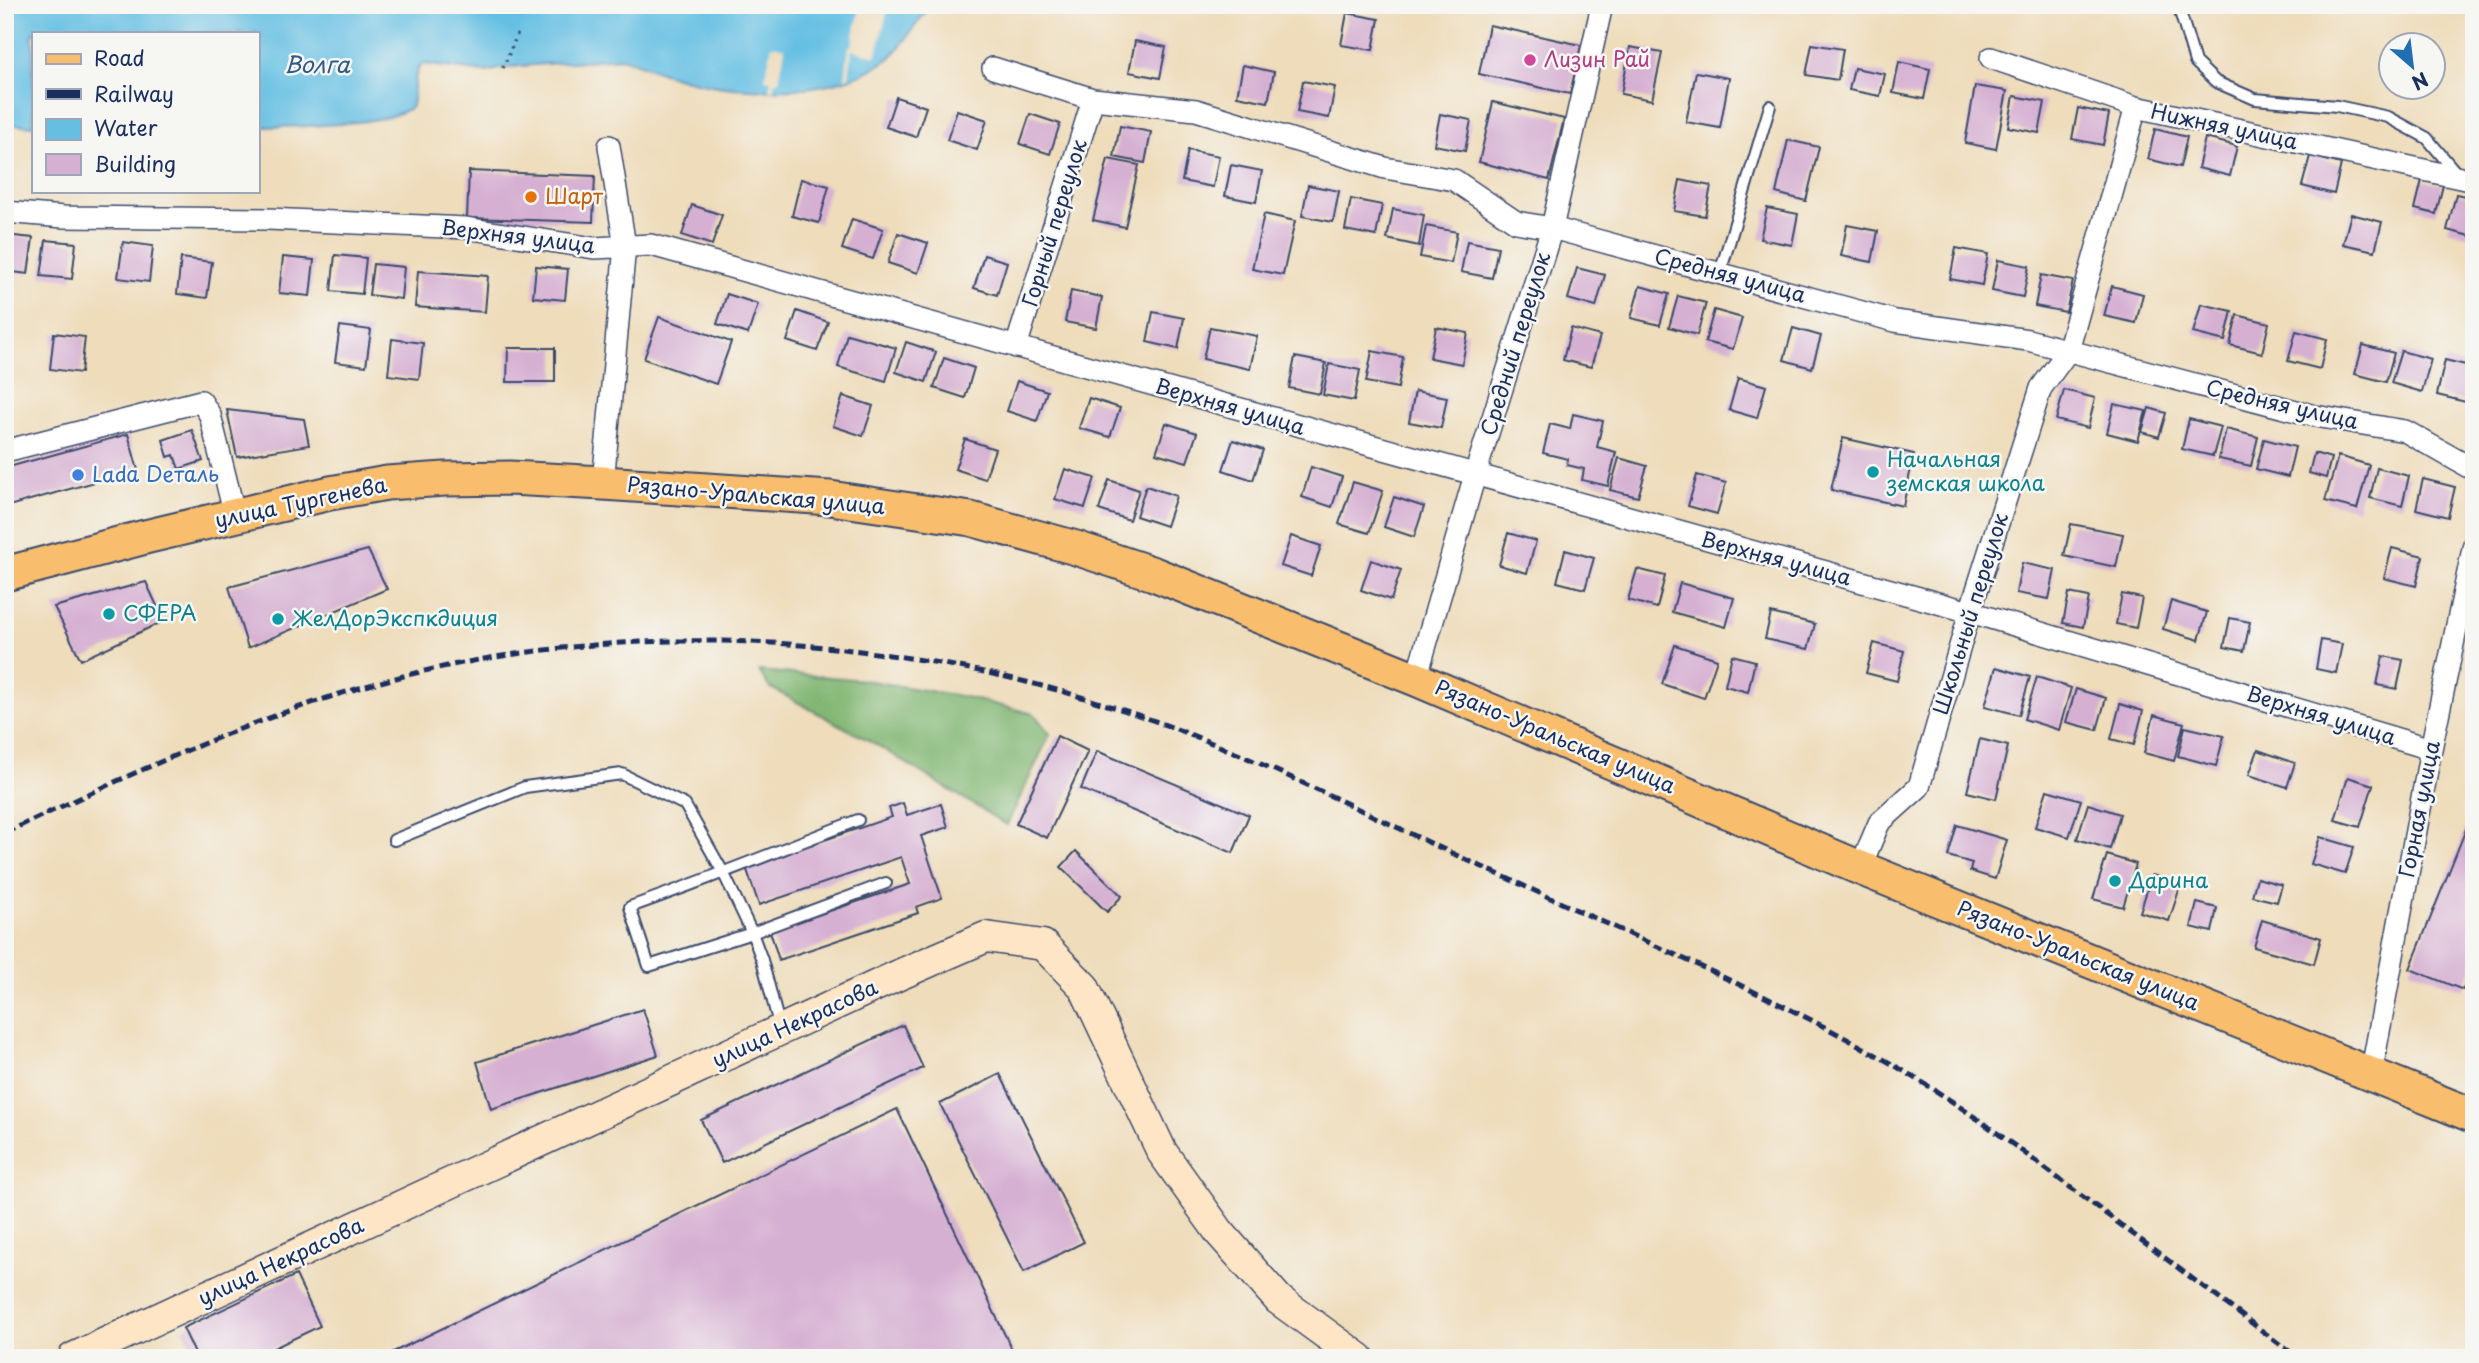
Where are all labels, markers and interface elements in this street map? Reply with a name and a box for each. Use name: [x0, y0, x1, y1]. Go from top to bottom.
legend: [32, 32, 259, 192]
north arrow: [2378, 32, 2448, 102]
text: Road: [94, 41, 145, 73]
place label: Лизин Рай: [1544, 42, 1650, 74]
water label: Волга: [284, 46, 350, 81]
marker: Лизин Рай: [1522, 52, 1538, 68]
text: N: [2407, 66, 2434, 98]
text: Railway: [94, 77, 174, 109]
street label: Нижняя улица: [2148, 94, 2302, 156]
text: Water: [94, 111, 158, 143]
street label: Горный переулок: [1012, 134, 1094, 310]
text: Building: [94, 147, 176, 179]
place label: Шарт: [545, 179, 604, 211]
marker: Шарт: [523, 189, 539, 205]
street label: Верхняя улица: [440, 210, 598, 260]
street label: Средняя улица: [1651, 238, 1811, 310]
street label: Средний переулок: [1471, 247, 1557, 439]
street label: Верхняя улица: [1152, 368, 1310, 442]
street label: Средняя улица: [2203, 370, 2363, 436]
place label: Начальная земская школа: [1886, 442, 2045, 498]
place label: Lada Dеталь: [92, 457, 219, 489]
marker: Начальная земская школа: [1865, 464, 1881, 480]
marker: Lada Dеталь: [70, 467, 86, 483]
street label: улица Тургенева: [212, 467, 390, 535]
street label: Рязано-Уральская улица: [626, 467, 887, 521]
street label: Школьный переулок: [1923, 508, 2015, 718]
street label: Верхняя улица: [1698, 522, 1856, 593]
place label: СФЕРА: [123, 596, 197, 628]
place label: ЖелДорЭкспкдиция: [292, 601, 498, 633]
marker: СФЕРА: [101, 606, 117, 622]
marker: ЖелДорЭкспкдиция: [270, 611, 286, 627]
street label: Рязано-Уральская улица: [1431, 670, 1682, 801]
street label: Верхняя улица: [2243, 676, 2401, 752]
street label: Горная улица: [2389, 737, 2447, 880]
place label: Дарина: [2128, 863, 2209, 895]
marker: Дарина: [2107, 873, 2123, 889]
street label: Рязано-Уральская улица: [1953, 891, 2205, 1018]
street label: улица Некрасова: [706, 970, 882, 1075]
street label: улица Некрасова: [192, 1208, 368, 1313]

